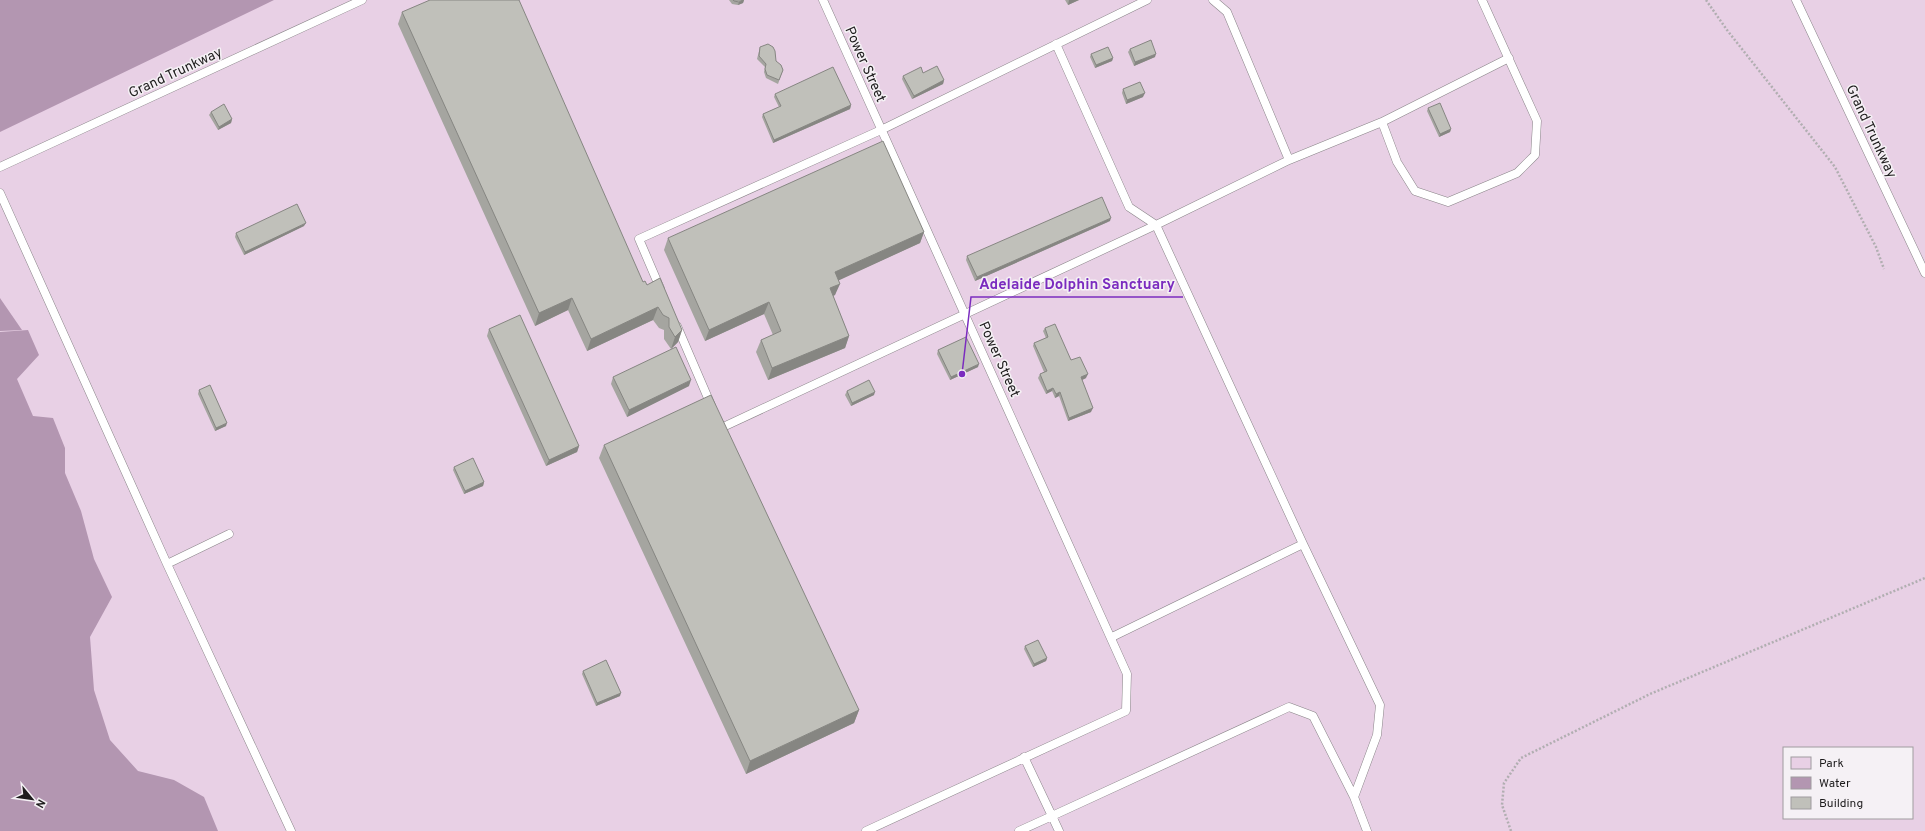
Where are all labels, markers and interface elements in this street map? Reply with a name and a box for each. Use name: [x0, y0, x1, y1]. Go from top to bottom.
street label: Power Street: [840, 24, 889, 105]
street label: Grand Trunkway: [126, 44, 225, 102]
street label: Grand Trunkway: [1842, 82, 1900, 181]
callout: Adelaide Dolphin Sanctuary: [971, 270, 1183, 297]
text: Adelaide Dolphin Sanctuary: [979, 276, 1175, 295]
street label: Power Street: [974, 319, 1023, 400]
legend: [1783, 747, 1913, 819]
text: Park: [1819, 756, 1844, 772]
text: Water: [1819, 776, 1851, 792]
north arrow: [12, 779, 52, 819]
text: Building: [1819, 796, 1863, 812]
text: N: [32, 797, 48, 810]

